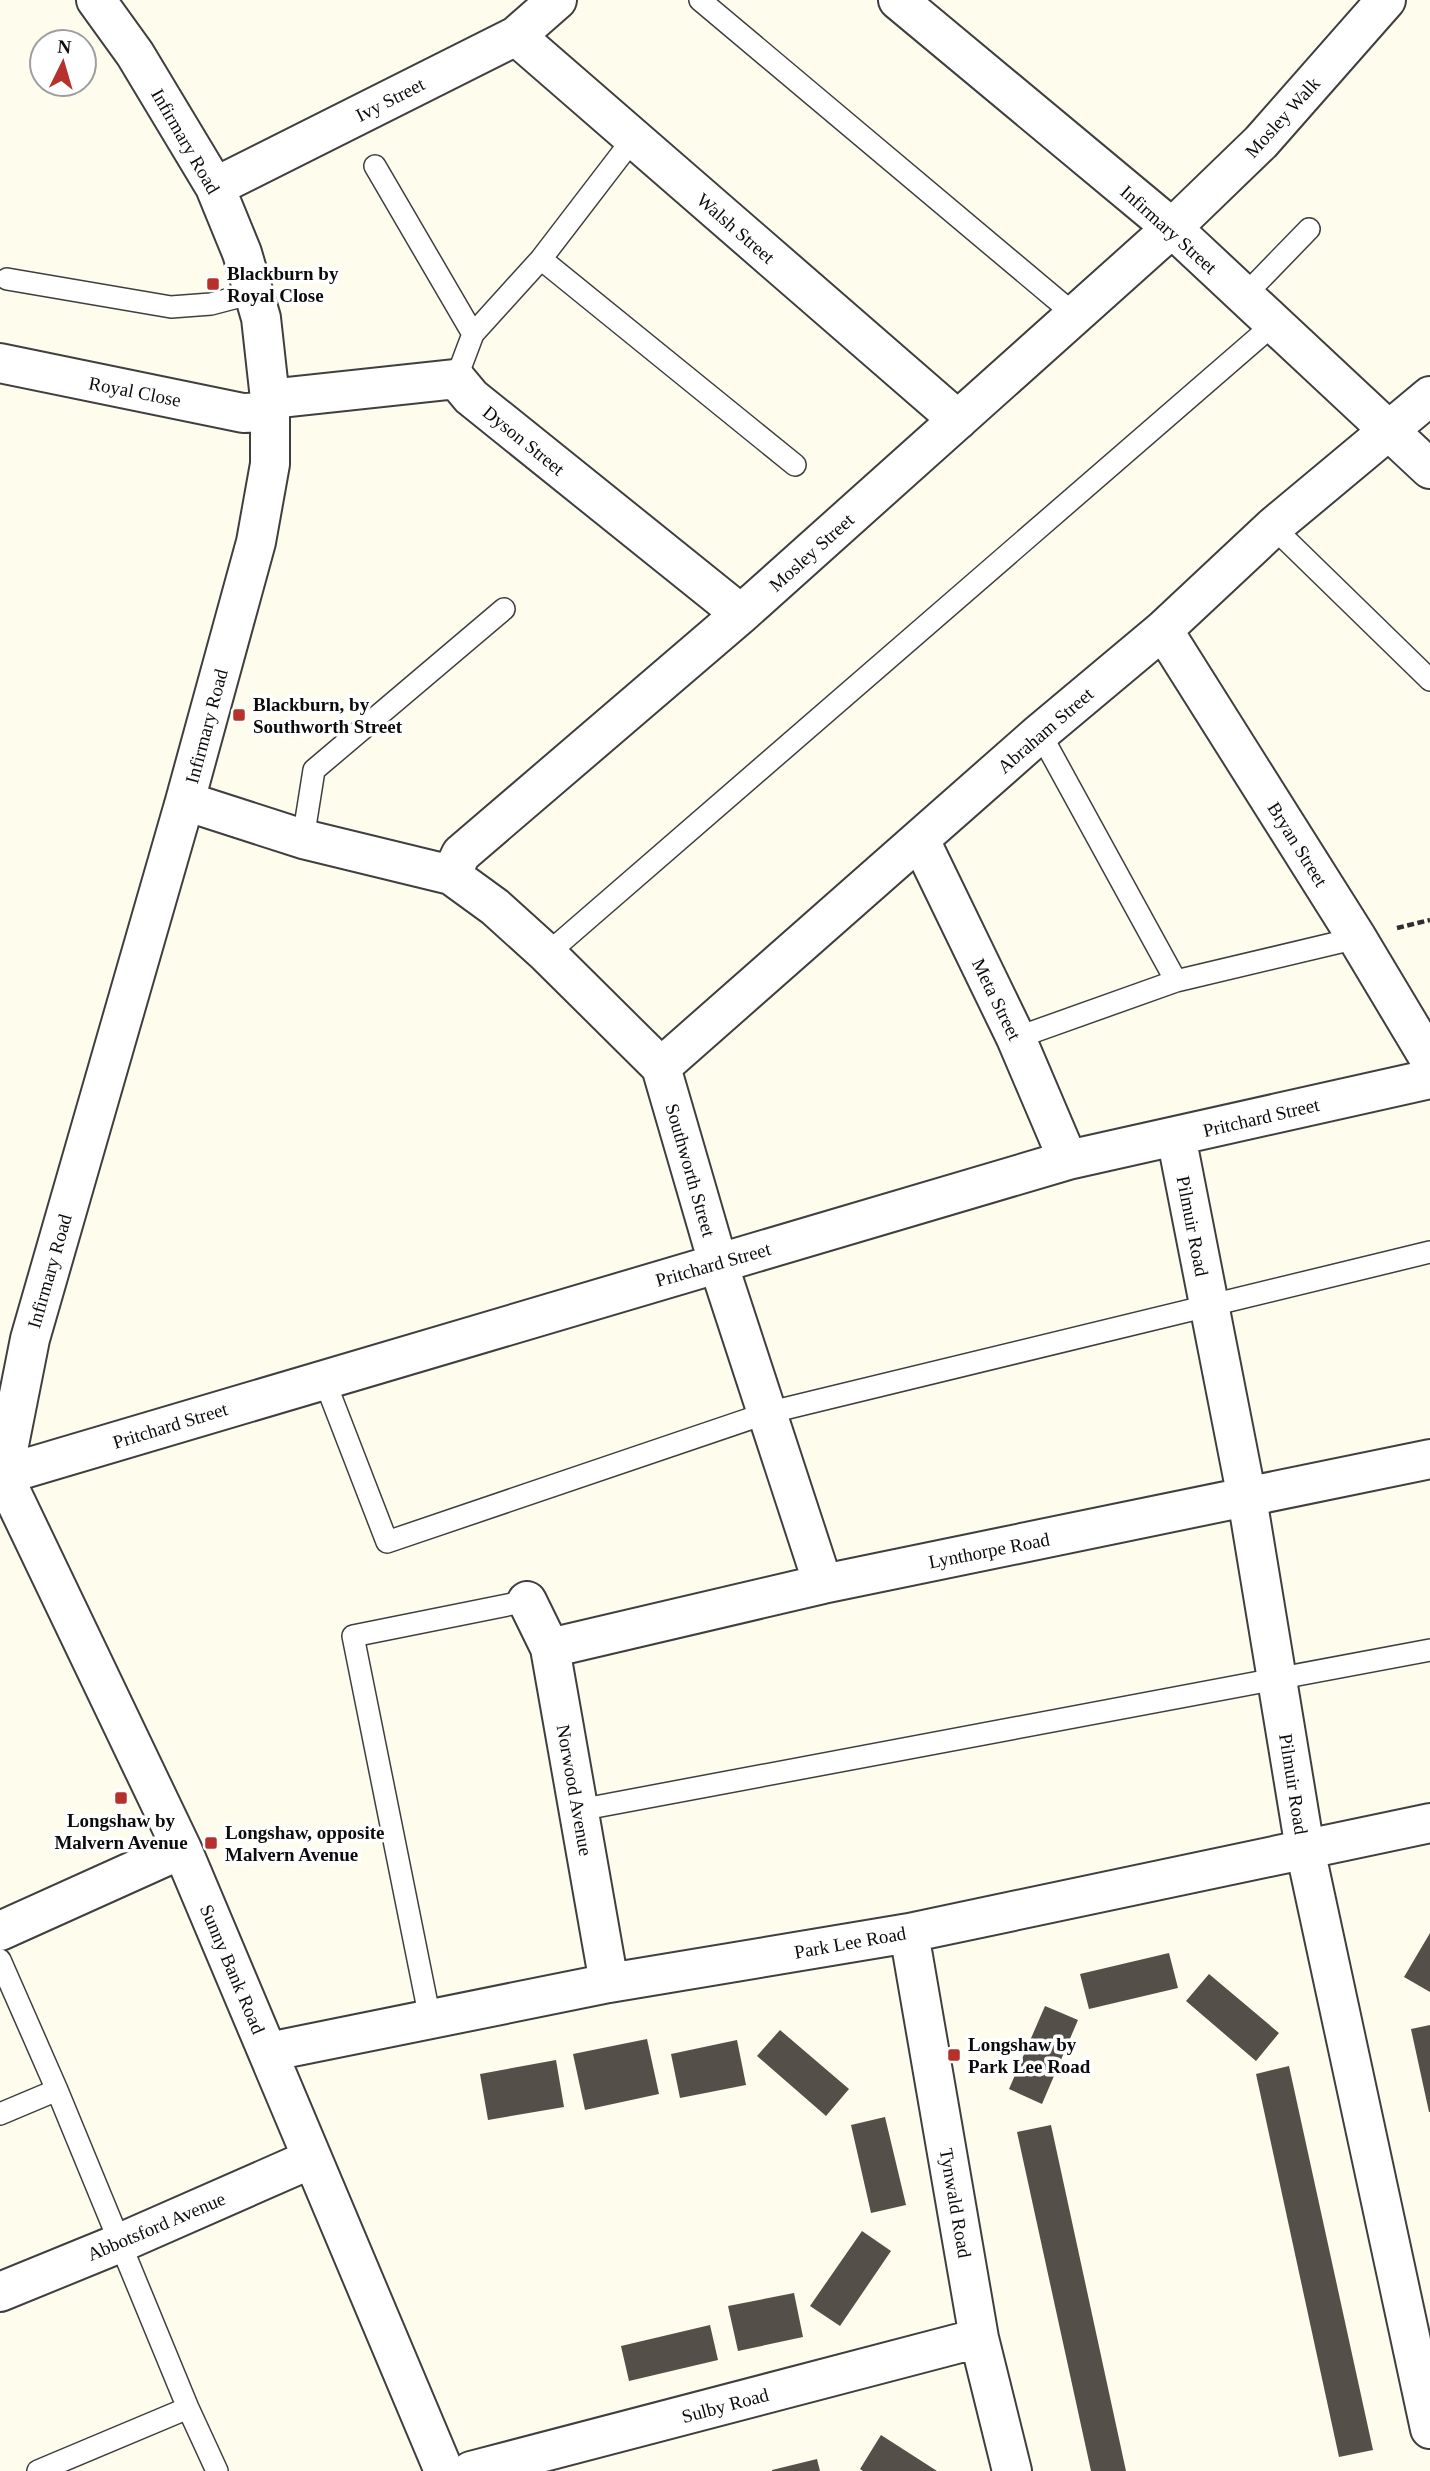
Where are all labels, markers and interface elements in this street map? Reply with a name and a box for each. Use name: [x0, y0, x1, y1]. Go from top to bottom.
north arrow: [28, 28, 98, 98]
text: N: [57, 36, 72, 58]
street label: Mosley Walk: [1241, 72, 1324, 162]
street label: Ivy Street: [352, 73, 429, 126]
street label: Infirmary Road: [147, 85, 224, 198]
street label: Infirmary Street: [1116, 181, 1222, 278]
street label: Walsh Street: [693, 189, 779, 268]
place label: Blackburn by Royal Close: [227, 263, 339, 306]
marker: Blackburn by Royal Close: [205, 276, 221, 292]
street label: Royal Close: [87, 372, 183, 411]
street label: Dyson Street: [479, 401, 569, 480]
street label: Mosley Street: [765, 509, 858, 596]
street label: Infirmary Road: [181, 666, 232, 786]
street label: Abraham Street: [993, 683, 1098, 778]
place label: Blackburn, by Southworth Street: [253, 694, 403, 737]
marker: Blackburn, by Southworth Street: [231, 707, 247, 723]
street label: Bryan Street: [1263, 798, 1332, 891]
street label: Meta Street: [968, 955, 1026, 1044]
street label: Pritchard Street: [1201, 1094, 1322, 1141]
street label: Southworth Street: [661, 1101, 720, 1240]
street label: Pilmuir Road: [1172, 1174, 1213, 1279]
street label: Infirmary Road: [23, 1211, 76, 1331]
street label: Pritchard Street: [653, 1238, 774, 1291]
street label: Pritchard Street: [110, 1398, 231, 1453]
street label: Lynthorpe Road: [927, 1528, 1052, 1573]
street label: Norwood Avenue: [553, 1723, 596, 1857]
street label: Pilmuir Road: [1275, 1732, 1312, 1837]
marker: Longshaw by Malvern Avenue: [113, 1790, 129, 1806]
place label: Longshaw by Malvern Avenue: [54, 1810, 188, 1853]
place label: Longshaw, opposite Malvern Avenue: [225, 1822, 384, 1865]
marker: Longshaw, opposite Malvern Avenue: [203, 1835, 219, 1851]
street label: Sunny Bank Road: [196, 1901, 269, 2037]
street label: Park Lee Road: [793, 1922, 908, 1963]
place label: Longshaw by Park Lee Road: [968, 2034, 1091, 2077]
marker: Longshaw by Park Lee Road: [946, 2047, 962, 2063]
street label: Tynwald Road: [936, 2147, 976, 2260]
street label: Abbotsford Avenue: [84, 2188, 228, 2265]
street label: Sulby Road: [679, 2384, 771, 2427]

